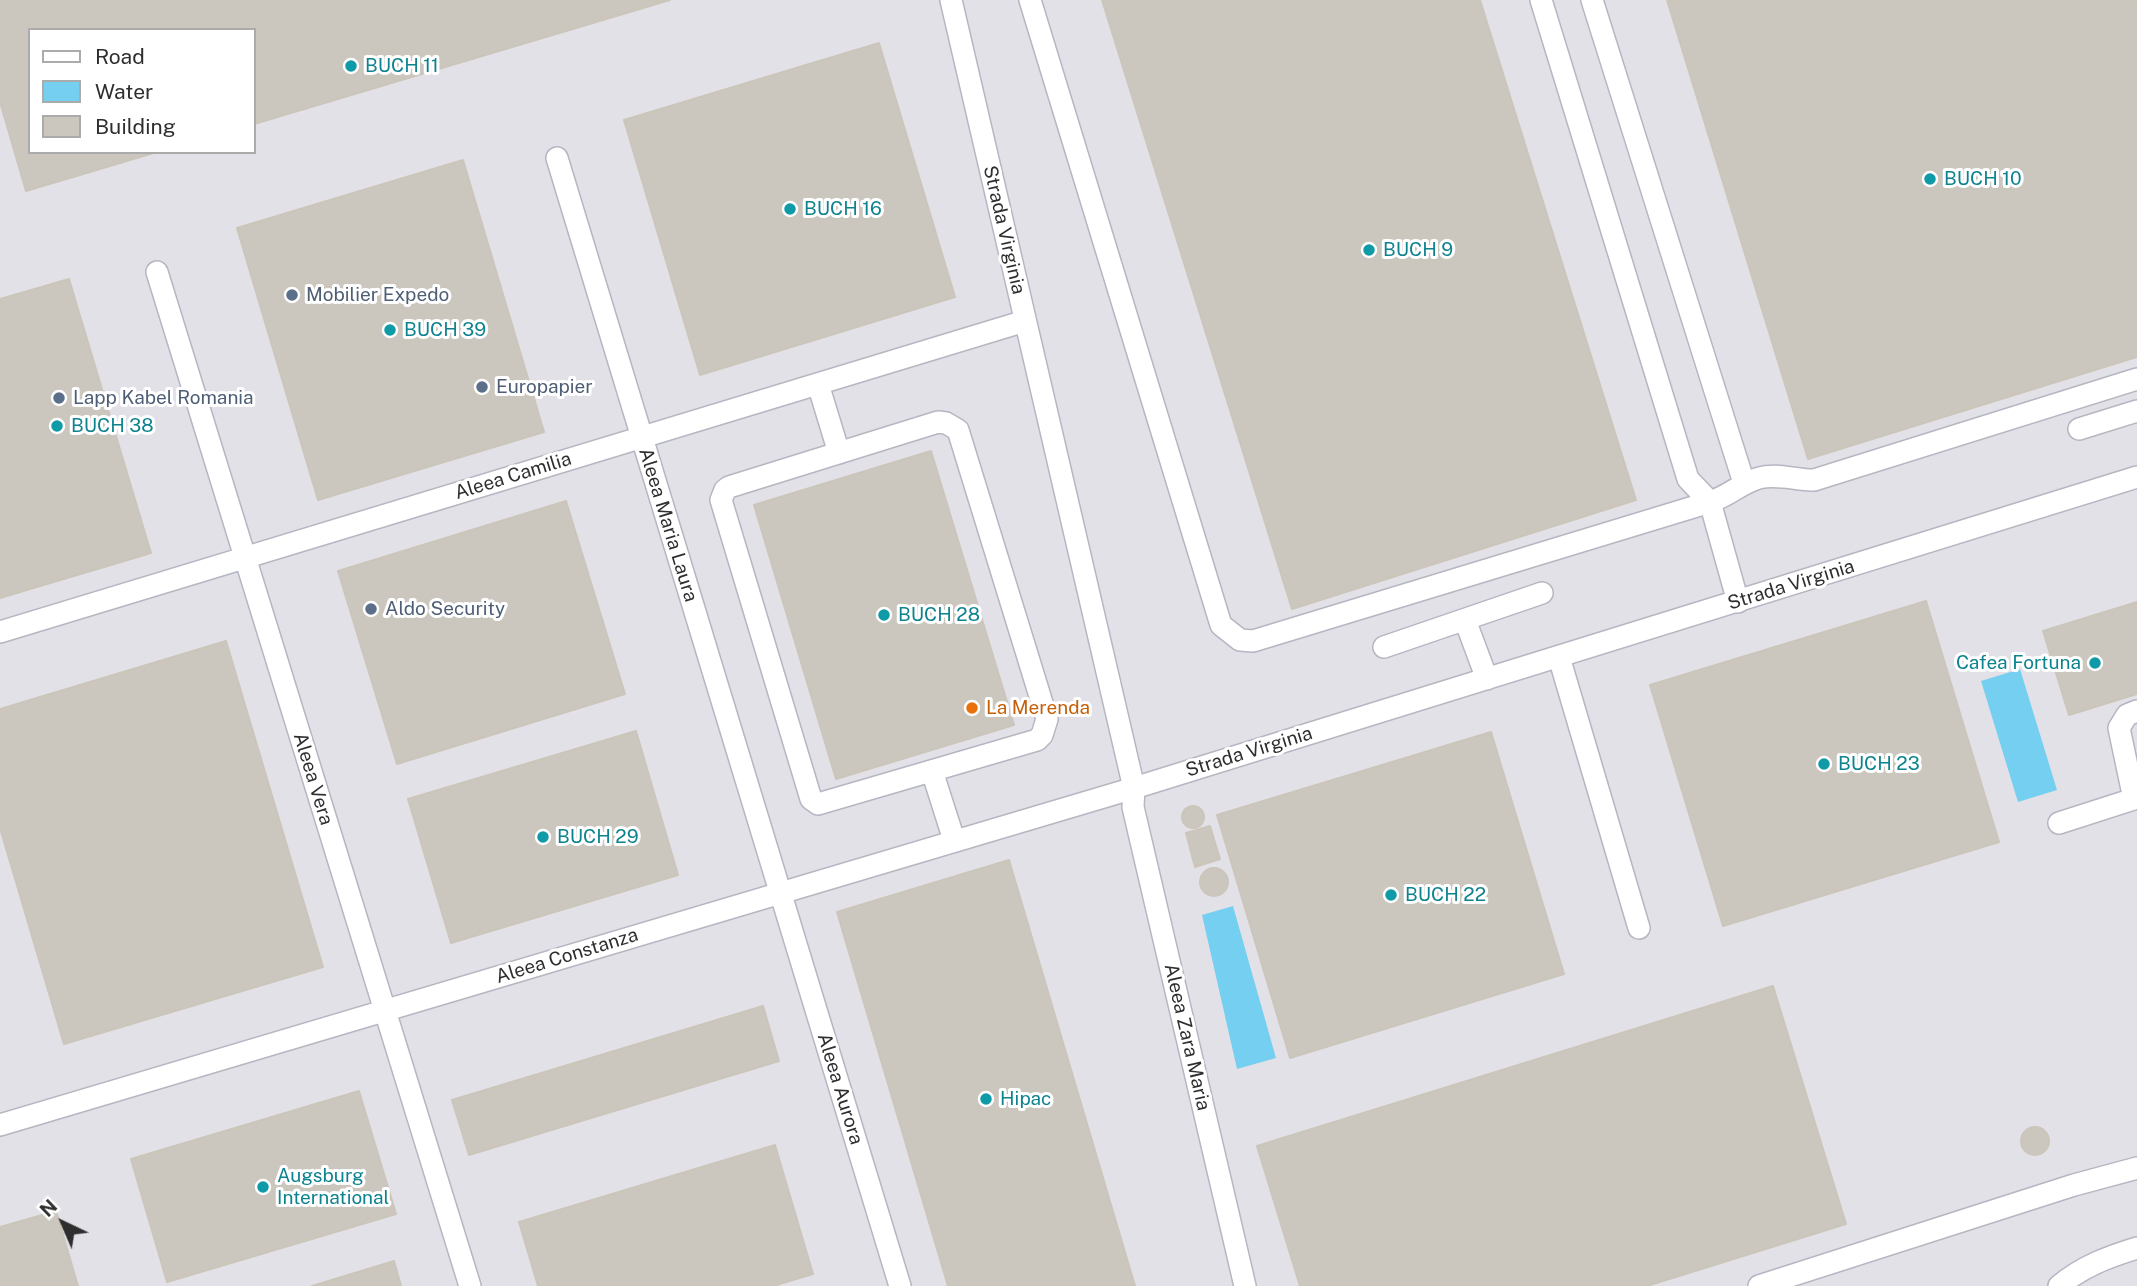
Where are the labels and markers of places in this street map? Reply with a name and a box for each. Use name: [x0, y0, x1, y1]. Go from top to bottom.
place label: BUCH 11: [365, 55, 439, 77]
marker: BUCH 11: [343, 58, 359, 74]
place label: BUCH 10: [1944, 168, 2022, 190]
marker: BUCH 10: [1922, 171, 1938, 187]
place label: BUCH 16: [804, 198, 882, 220]
marker: BUCH 16: [782, 201, 798, 217]
place label: BUCH 9: [1383, 239, 1453, 261]
marker: BUCH 9: [1361, 242, 1377, 258]
place label: Mobilier Expedo: [306, 284, 449, 306]
marker: Mobilier Expedo: [284, 287, 300, 303]
place label: BUCH 39: [404, 319, 486, 341]
marker: BUCH 39: [382, 322, 398, 338]
place label: Europapier: [496, 376, 593, 398]
marker: Europapier: [474, 379, 490, 395]
place label: Lapp Kabel Romania: [73, 387, 254, 409]
marker: Lapp Kabel Romania: [51, 390, 67, 406]
place label: BUCH 38: [71, 415, 153, 437]
marker: BUCH 38: [49, 418, 65, 434]
place label: Aldo Security: [385, 598, 505, 620]
marker: Aldo Security: [363, 601, 379, 617]
place label: BUCH 28: [898, 604, 980, 626]
marker: BUCH 28: [876, 607, 892, 623]
place label: Cafea Fortuna: [1956, 652, 2081, 674]
marker: Cafea Fortuna: [2087, 655, 2103, 671]
place label: La Merenda: [986, 697, 1090, 719]
marker: La Merenda: [964, 700, 980, 716]
place label: BUCH 23: [1838, 753, 1920, 775]
marker: BUCH 23: [1816, 756, 1832, 772]
place label: BUCH 29: [557, 826, 638, 848]
marker: BUCH 29: [535, 829, 551, 845]
place label: BUCH 22: [1405, 884, 1486, 906]
marker: BUCH 22: [1383, 887, 1399, 903]
place label: Hipac: [1000, 1088, 1051, 1110]
marker: Hipac: [978, 1091, 994, 1107]
place label: Augsburg International: [277, 1165, 389, 1209]
marker: Augsburg International: [255, 1179, 271, 1195]

